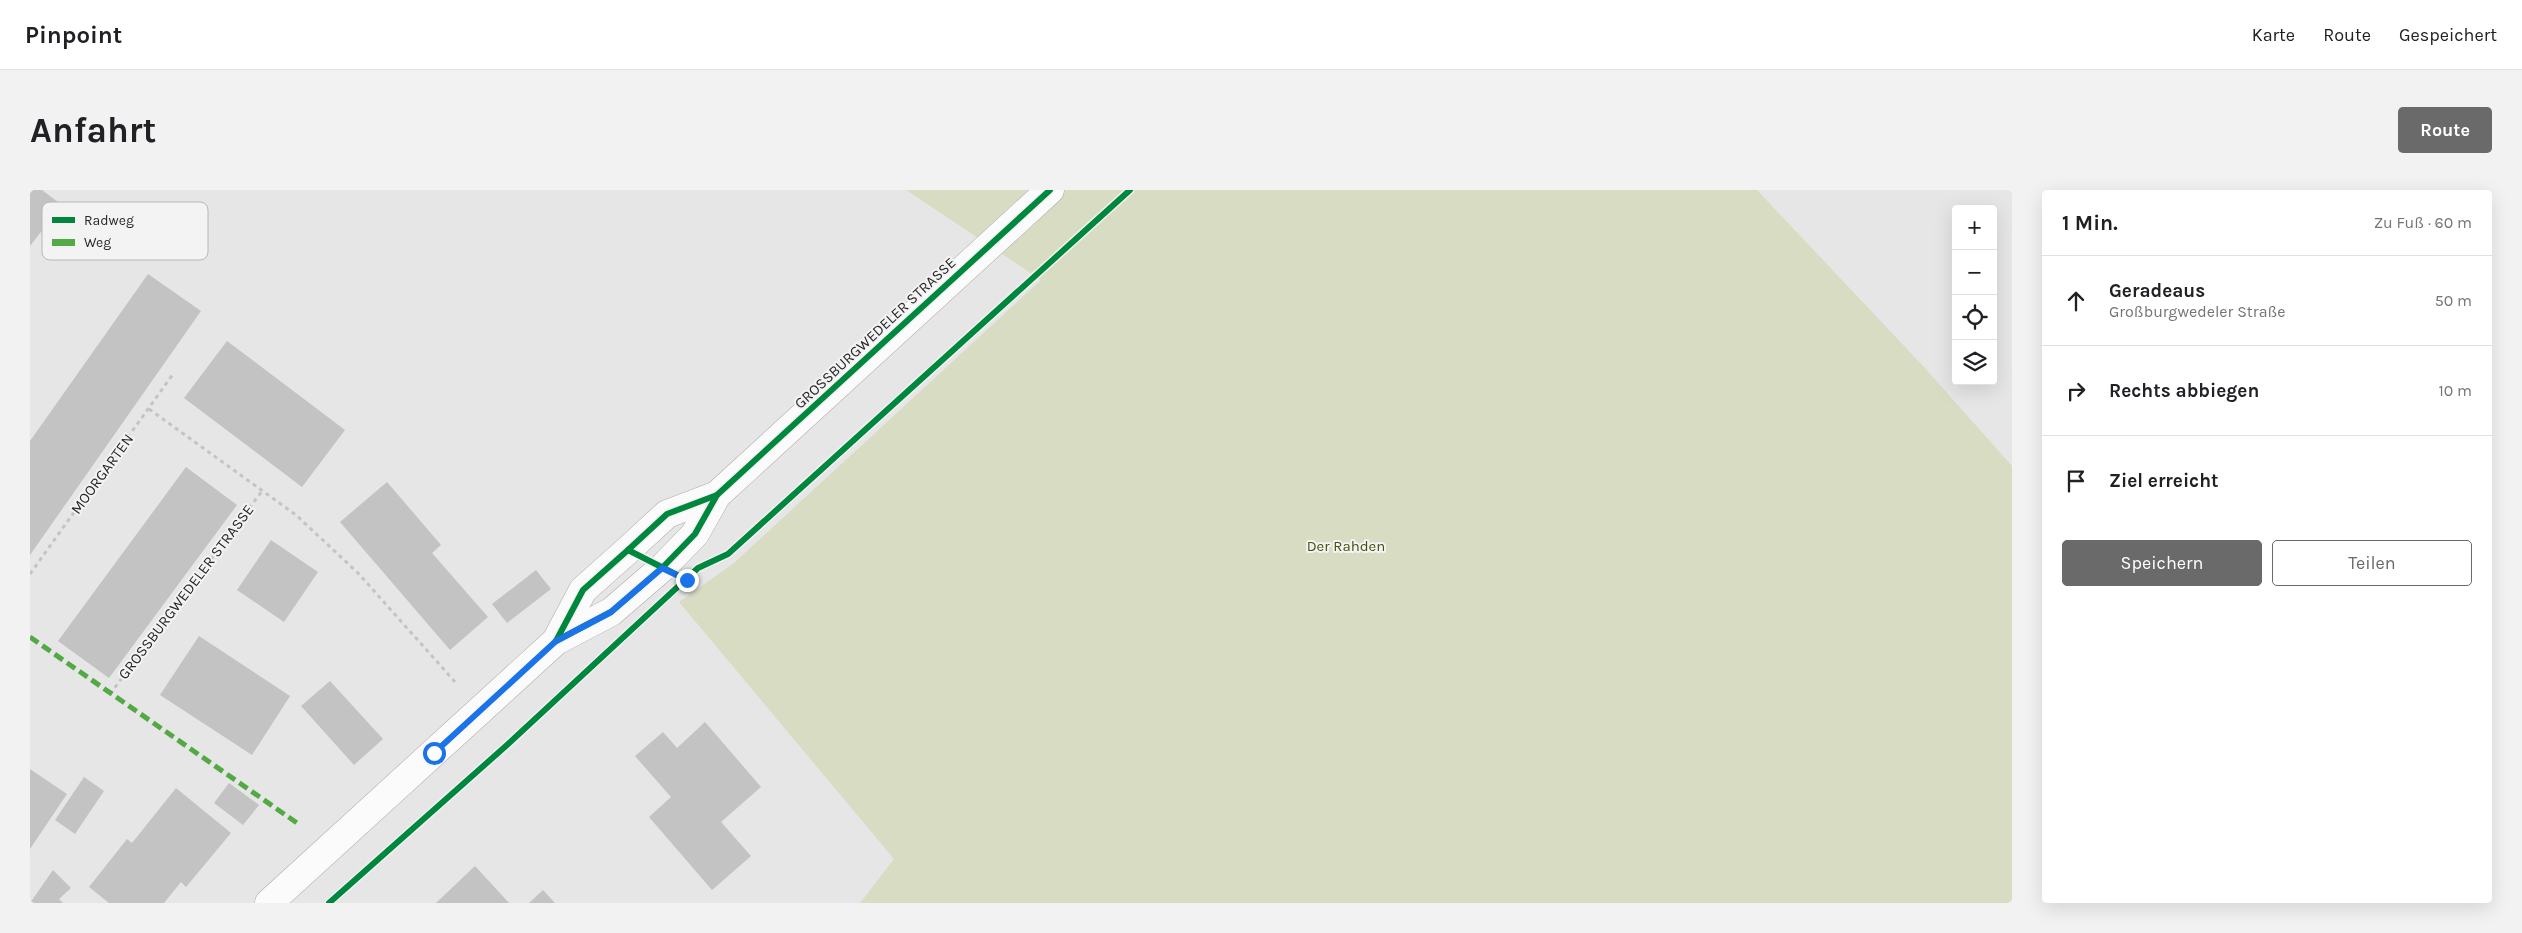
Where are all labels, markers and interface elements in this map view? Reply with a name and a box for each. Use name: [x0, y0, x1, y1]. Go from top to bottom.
text: Pinpoint: [25, 21, 122, 49]
text: Karte: [2252, 24, 2295, 46]
text: Route: [2323, 24, 2371, 46]
text: Gespeichert: [2399, 24, 2497, 46]
button: Route: [2398, 107, 2492, 153]
text: Anfahrt: [30, 110, 156, 151]
legend: [42, 202, 208, 260]
map controls: [1952, 205, 1997, 385]
button: +: [1952, 205, 1997, 250]
text: 1 Min.: [2062, 211, 2118, 235]
text: Radweg: [84, 212, 134, 229]
text: Zu Fuß · 60 m: [2374, 213, 2472, 232]
text: Weg: [84, 234, 111, 251]
button: −: [1952, 250, 1997, 295]
street label: GROSSBURGWEDELER STRASSE: [791, 253, 959, 413]
text: Geradeaus: [2109, 280, 2205, 302]
icon: ahead: [2062, 287, 2090, 315]
text: 50 m: [2435, 291, 2472, 310]
button: locate: [1952, 295, 1997, 340]
text: Großburgwedeler Straße: [2109, 302, 2285, 321]
button: layers: [1952, 340, 1997, 385]
icon: right: [2062, 377, 2090, 405]
text: Rechts abbiegen: [2109, 380, 2259, 402]
text: 10 m: [2438, 381, 2472, 400]
street label: MOORGARTEN: [67, 430, 137, 518]
icon: arrive: [2062, 467, 2090, 495]
text: Ziel erreicht: [2109, 470, 2219, 492]
street label: GROSSBURGWEDELER STRASSE: [114, 501, 258, 683]
park label: Der Rahden: [1307, 537, 1385, 555]
button: Speichern: [2062, 540, 2262, 586]
button: Teilen: [2272, 540, 2472, 586]
route end: [676, 569, 699, 592]
route start: [423, 742, 446, 765]

